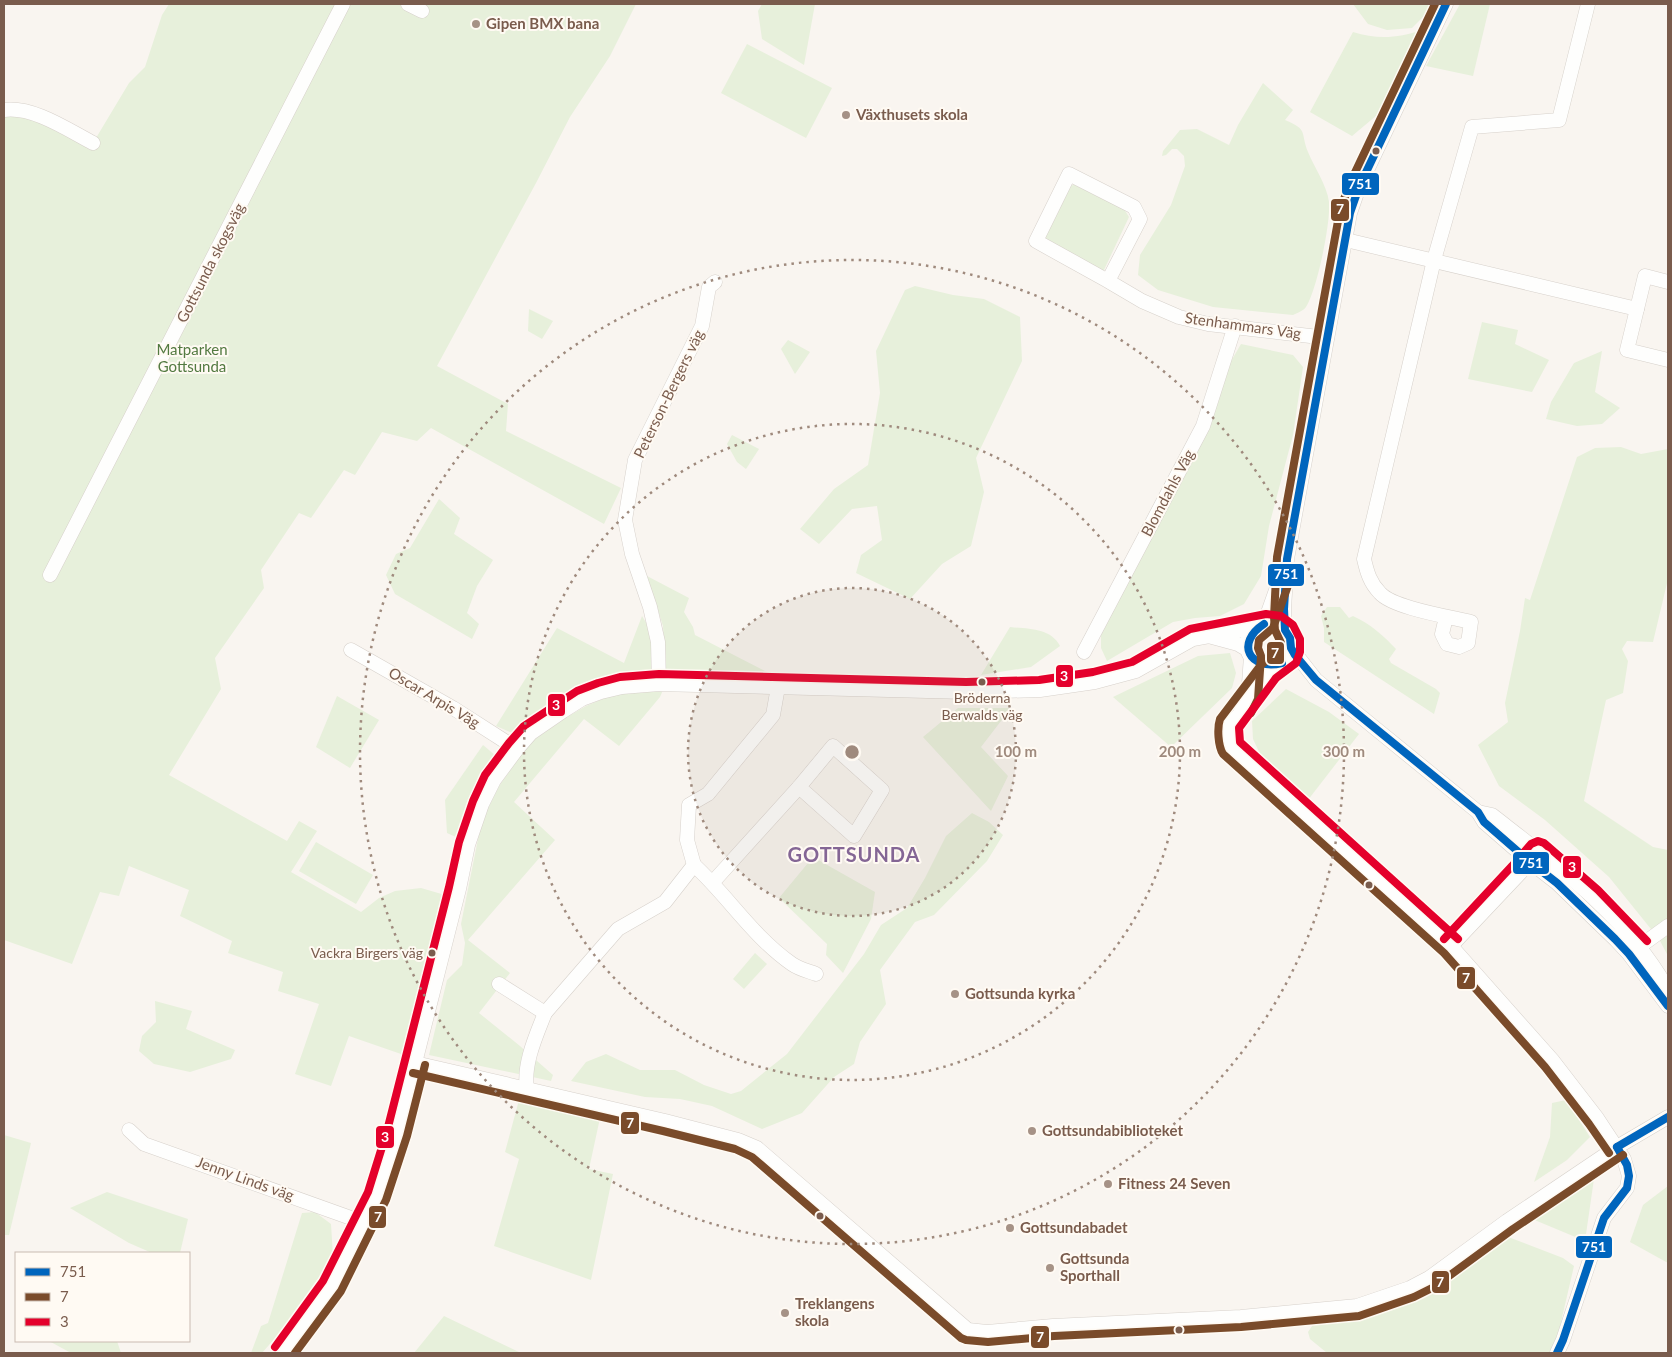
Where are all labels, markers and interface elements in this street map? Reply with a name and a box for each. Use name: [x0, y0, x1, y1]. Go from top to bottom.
place label: Gipen BMX bana: [486, 14, 599, 32]
marker: Gipen BMX bana: [470, 18, 482, 30]
place label: Växthusets skola: [855, 105, 968, 123]
marker: Växthusets skola: [840, 109, 852, 121]
unlabelled marker: [1371, 146, 1381, 156]
line badge: 751: [1341, 172, 1380, 196]
text: 751: [1348, 175, 1372, 192]
line badge: 7: [1330, 198, 1350, 222]
street label: Gottsunda skogsväg: [172, 200, 248, 325]
text: 7: [1336, 200, 1344, 217]
street label: Stenhammars Väg: [1184, 308, 1303, 342]
street label: Peterson-Bergers väg: [629, 326, 707, 461]
park label: Matparken Gottsunda: [156, 340, 228, 375]
street label: Blomdahls Väg: [1137, 446, 1198, 539]
line badge: 751: [1267, 563, 1305, 587]
text: 751: [1274, 565, 1298, 582]
line badge: 7: [1266, 641, 1285, 665]
text: 7: [1271, 644, 1279, 661]
street label: Oscar Arpis Väg: [386, 663, 484, 732]
line badge: 3: [1055, 664, 1074, 688]
text: 3: [1060, 667, 1068, 684]
marker: Bröderna Berwalds väg: [977, 677, 987, 687]
place label: Bröderna Berwalds väg: [941, 689, 1023, 723]
line badge: 3: [547, 693, 566, 717]
text: 3: [552, 696, 560, 713]
text: 100 m: [995, 742, 1037, 760]
text: 200 m: [1159, 742, 1201, 760]
text: 300 m: [1323, 742, 1365, 760]
centre of rings: [843, 743, 861, 761]
district label: GOTTSUNDA: [787, 842, 921, 866]
line badge: 751: [1512, 851, 1550, 875]
text: 751: [1519, 854, 1543, 871]
line badge: 3: [1562, 855, 1582, 879]
text: 3: [1568, 858, 1576, 875]
unlabelled marker: [1364, 880, 1374, 890]
place label: Vackra Birgers väg: [311, 944, 423, 961]
marker: Vackra Birgers väg: [427, 948, 437, 958]
line badge: 7: [1456, 966, 1476, 990]
text: 7: [1462, 969, 1470, 986]
place label: Gottsunda kyrka: [965, 984, 1075, 1002]
marker: Gottsunda kyrka: [949, 988, 961, 1000]
line badge: 7: [620, 1111, 640, 1135]
text: 7: [626, 1114, 634, 1131]
place label: Gottsundabiblioteket: [1042, 1121, 1183, 1139]
line badge: 3: [375, 1125, 395, 1149]
marker: Gottsundabiblioteket: [1026, 1125, 1038, 1137]
text: 3: [381, 1128, 389, 1145]
street label: Jenny Linds väg: [194, 1152, 297, 1204]
place label: Fitness 24 Seven: [1118, 1174, 1230, 1192]
marker: Fitness 24 Seven: [1102, 1178, 1114, 1190]
line badge: 7: [368, 1205, 387, 1229]
text: 7: [374, 1208, 382, 1225]
unlabelled marker: [815, 1211, 825, 1221]
place label: Gottsundabadet: [1020, 1218, 1128, 1236]
marker: Gottsundabadet: [1004, 1222, 1016, 1234]
line badge: 751: [1575, 1235, 1613, 1259]
text: 751: [1582, 1238, 1606, 1255]
place label: Gottsunda Sporthall: [1060, 1249, 1129, 1284]
legend: [15, 1252, 190, 1342]
text: 751: [60, 1262, 86, 1280]
marker: Gottsunda Sporthall: [1044, 1262, 1056, 1274]
line badge: 7: [1431, 1270, 1450, 1294]
text: 7: [1436, 1273, 1444, 1290]
text: 7: [60, 1287, 69, 1305]
place label: Treklangens skola: [795, 1294, 875, 1329]
marker: Treklangens skola: [779, 1307, 791, 1319]
text: 3: [60, 1312, 69, 1330]
line badge: 7: [1030, 1325, 1050, 1349]
unlabelled marker: [1174, 1325, 1184, 1335]
text: 7: [1036, 1328, 1044, 1345]

